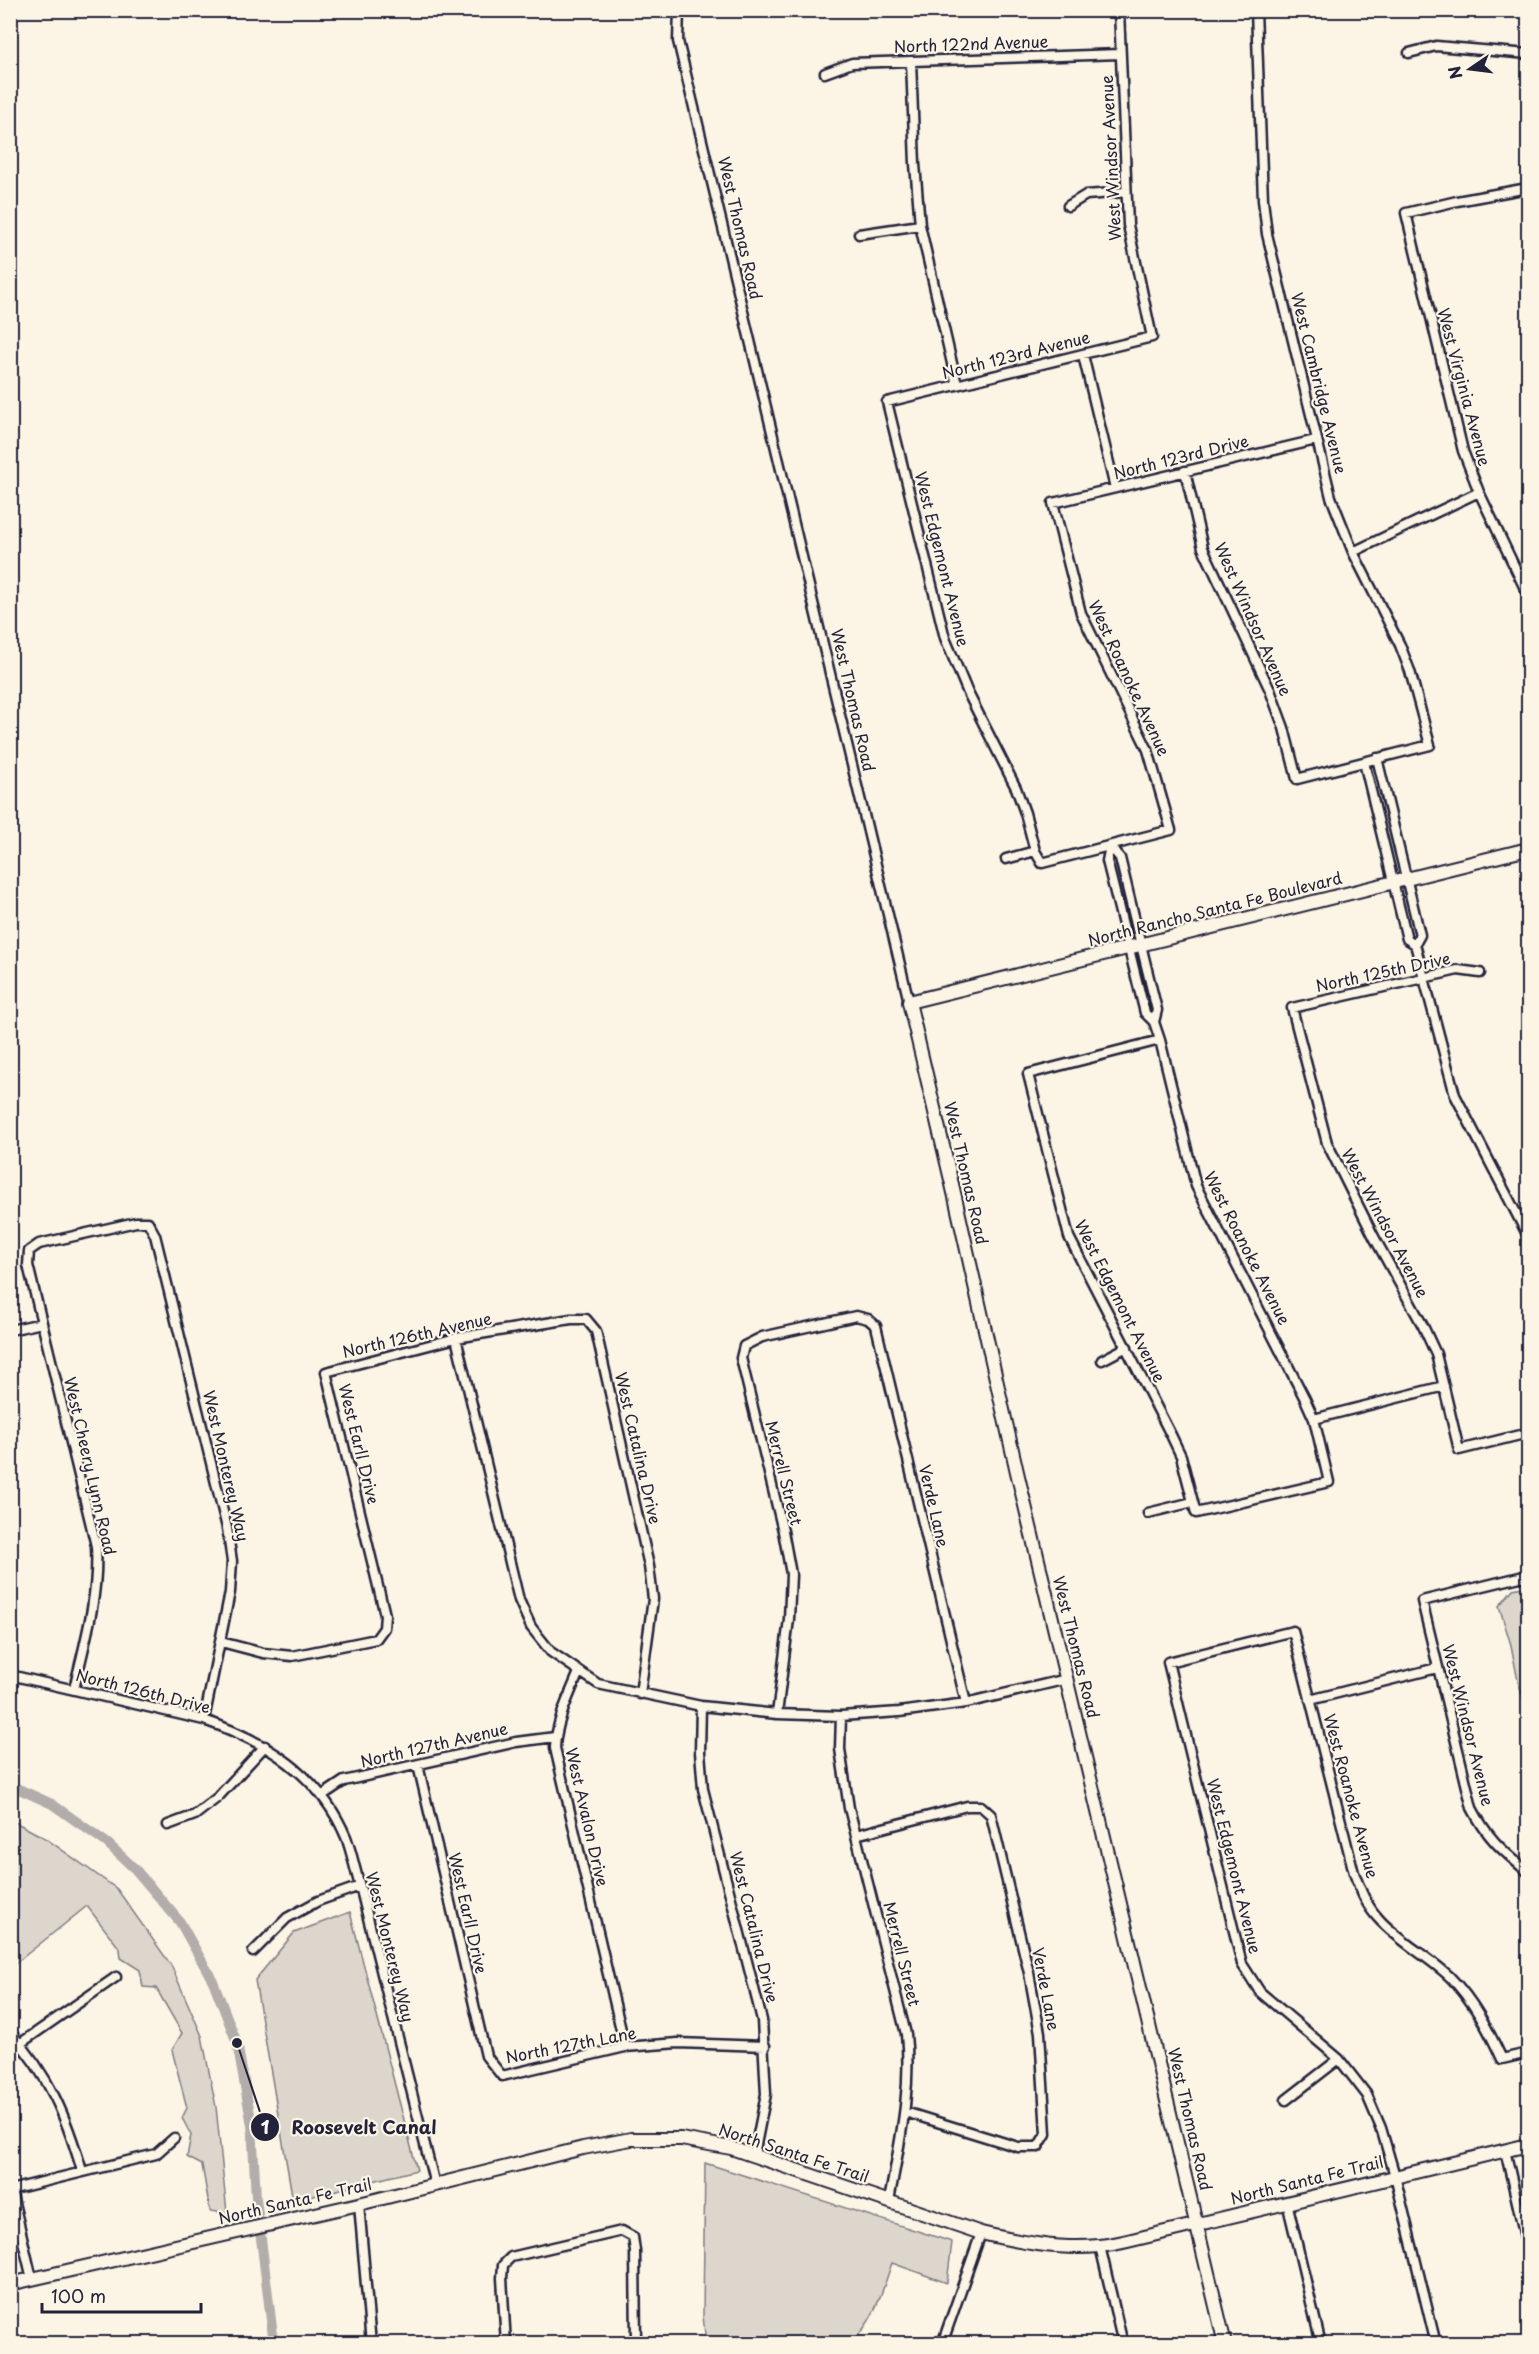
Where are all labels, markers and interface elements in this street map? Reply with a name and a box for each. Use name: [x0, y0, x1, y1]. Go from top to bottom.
street label: North 122nd Avenue: [893, 28, 1049, 58]
north arrow: [1440, 39, 1500, 99]
text: N: [1441, 64, 1468, 82]
street label: West Windsor Avenue: [1094, 74, 1126, 242]
street label: West Thomas Road: [713, 154, 769, 302]
street label: West Cambridge Avenue: [1286, 290, 1354, 476]
street label: West Virginia Avenue: [1432, 305, 1498, 469]
street label: North 123rd Avenue: [939, 324, 1093, 384]
street label: North 123rd Drive: [1111, 428, 1251, 484]
street label: West Edgemont Avenue: [910, 469, 976, 649]
street label: West Windsor Avenue: [1209, 538, 1299, 700]
street label: West Roanoke Avenue: [1083, 596, 1177, 760]
street label: West Thomas Road: [826, 626, 882, 774]
street label: North Rancho Santa Fe Boulevard: [1085, 865, 1345, 951]
street label: North 125th Drive: [1313, 945, 1452, 997]
street label: West Thomas Road: [939, 1099, 995, 1247]
street label: West Windsor Avenue: [1336, 1144, 1436, 1302]
street label: West Roanoke Avenue: [1199, 1167, 1297, 1329]
street label: West Edgemont Avenue: [1069, 1215, 1172, 1386]
street label: North 126th Avenue: [340, 1305, 494, 1363]
street label: West Catalina Drive: [610, 1369, 668, 1526]
street label: West Cheery Lynn Road: [59, 1374, 123, 1557]
street label: West Earll Drive: [333, 1381, 387, 1507]
street label: West Monterey Way: [198, 1388, 256, 1544]
street label: Merrell Street: [760, 1418, 810, 1528]
street label: Verde Lane: [914, 1462, 956, 1550]
street label: West Thomas Road: [1048, 1573, 1106, 1721]
street label: West Windsor Avenue: [1437, 1641, 1501, 1808]
street label: North 126th Drive: [74, 1662, 213, 1718]
street label: West Roanoke Avenue: [1318, 1711, 1386, 1881]
street label: North 127th Avenue: [358, 1715, 510, 1773]
street label: West Avalon Drive: [560, 1745, 616, 1888]
street label: West Edgemont Avenue: [1202, 1776, 1268, 1956]
street label: West Catalina Drive: [725, 1849, 785, 2005]
street label: West Earll Drive: [443, 1850, 495, 1976]
street label: West Monterey Way: [361, 1869, 421, 2025]
street label: Merrell Street: [878, 1899, 928, 2009]
street label: Verde Lane: [1027, 1945, 1067, 2032]
street label: North 127th Lane: [503, 2020, 638, 2068]
street label: West Thomas Road: [1163, 2045, 1219, 2193]
callout: Roosevelt Canal: [250, 2109, 449, 2145]
text: 1: [261, 2113, 270, 2140]
text: Roosevelt Canal: [292, 2113, 436, 2140]
street label: North Santa Fe Trail: [716, 2116, 873, 2188]
street label: North Santa Fe Trail: [1228, 2148, 1386, 2210]
street label: North Santa Fe Trail: [216, 2171, 374, 2229]
scale bar: [42, 2276, 201, 2314]
text: 100 m: [51, 2282, 106, 2309]

